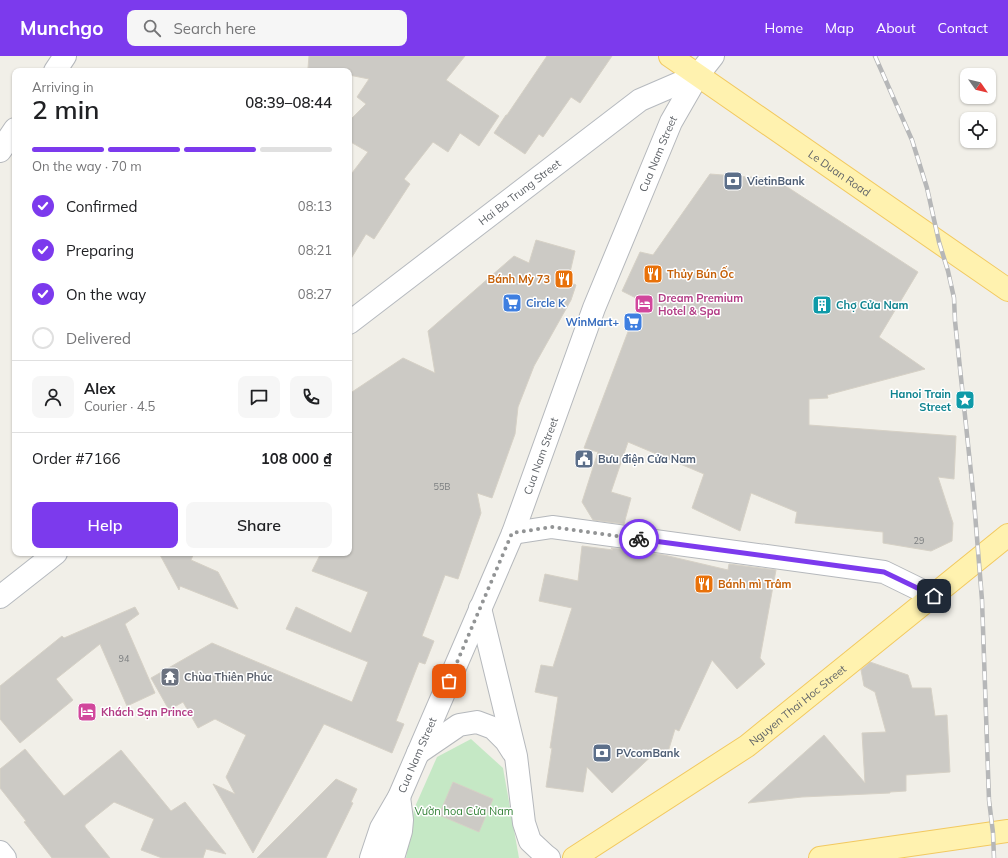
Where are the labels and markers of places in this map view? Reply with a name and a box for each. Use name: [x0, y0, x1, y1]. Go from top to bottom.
bank icon: VietinBank: [722, 170, 744, 192]
place label: VietinBank: [746, 174, 806, 188]
restaurant icon: Thủy Bún Ốc: [642, 263, 664, 285]
place label: Thủy Bún Ốc: [667, 266, 734, 281]
restaurant icon: Bánh Mỳ 73: [553, 268, 575, 290]
place label: Bánh Mỳ 73: [488, 272, 550, 286]
place label: Dream Premium Hotel & Spa: [658, 291, 743, 318]
supermarket icon: Circle K: [501, 292, 523, 314]
hotel icon: Dream Premium Hotel & Spa: [633, 293, 655, 315]
building icon: Chợ Cửa Nam: [811, 294, 833, 316]
place label: Circle K: [526, 296, 566, 310]
place label: Chợ Cửa Nam: [836, 298, 909, 312]
supermarket icon: WinMart+: [622, 311, 644, 333]
place label: WinMart+: [565, 315, 619, 329]
place label: Hanoi Train Street: [890, 387, 951, 414]
place icon: Hanoi Train Street: [954, 389, 976, 411]
public building icon: Bưu điện Cửa Nam: [573, 448, 595, 470]
place label: Bưu điện Cửa Nam: [598, 452, 696, 466]
restaurant icon: Bánh mì Trâm: [693, 573, 715, 595]
place label: Bánh mì Trâm: [718, 577, 792, 591]
pin: [917, 579, 951, 613]
pin: [432, 664, 466, 698]
temple icon: Chùa Thiên Phúc: [159, 666, 181, 688]
place label: Chùa Thiên Phúc: [184, 670, 273, 684]
hotel icon: Khách Sạn Prince: [76, 701, 98, 723]
place label: Khách Sạn Prince: [101, 705, 193, 719]
bank icon: PVcomBank: [591, 742, 613, 764]
place label: PVcomBank: [616, 746, 680, 760]

